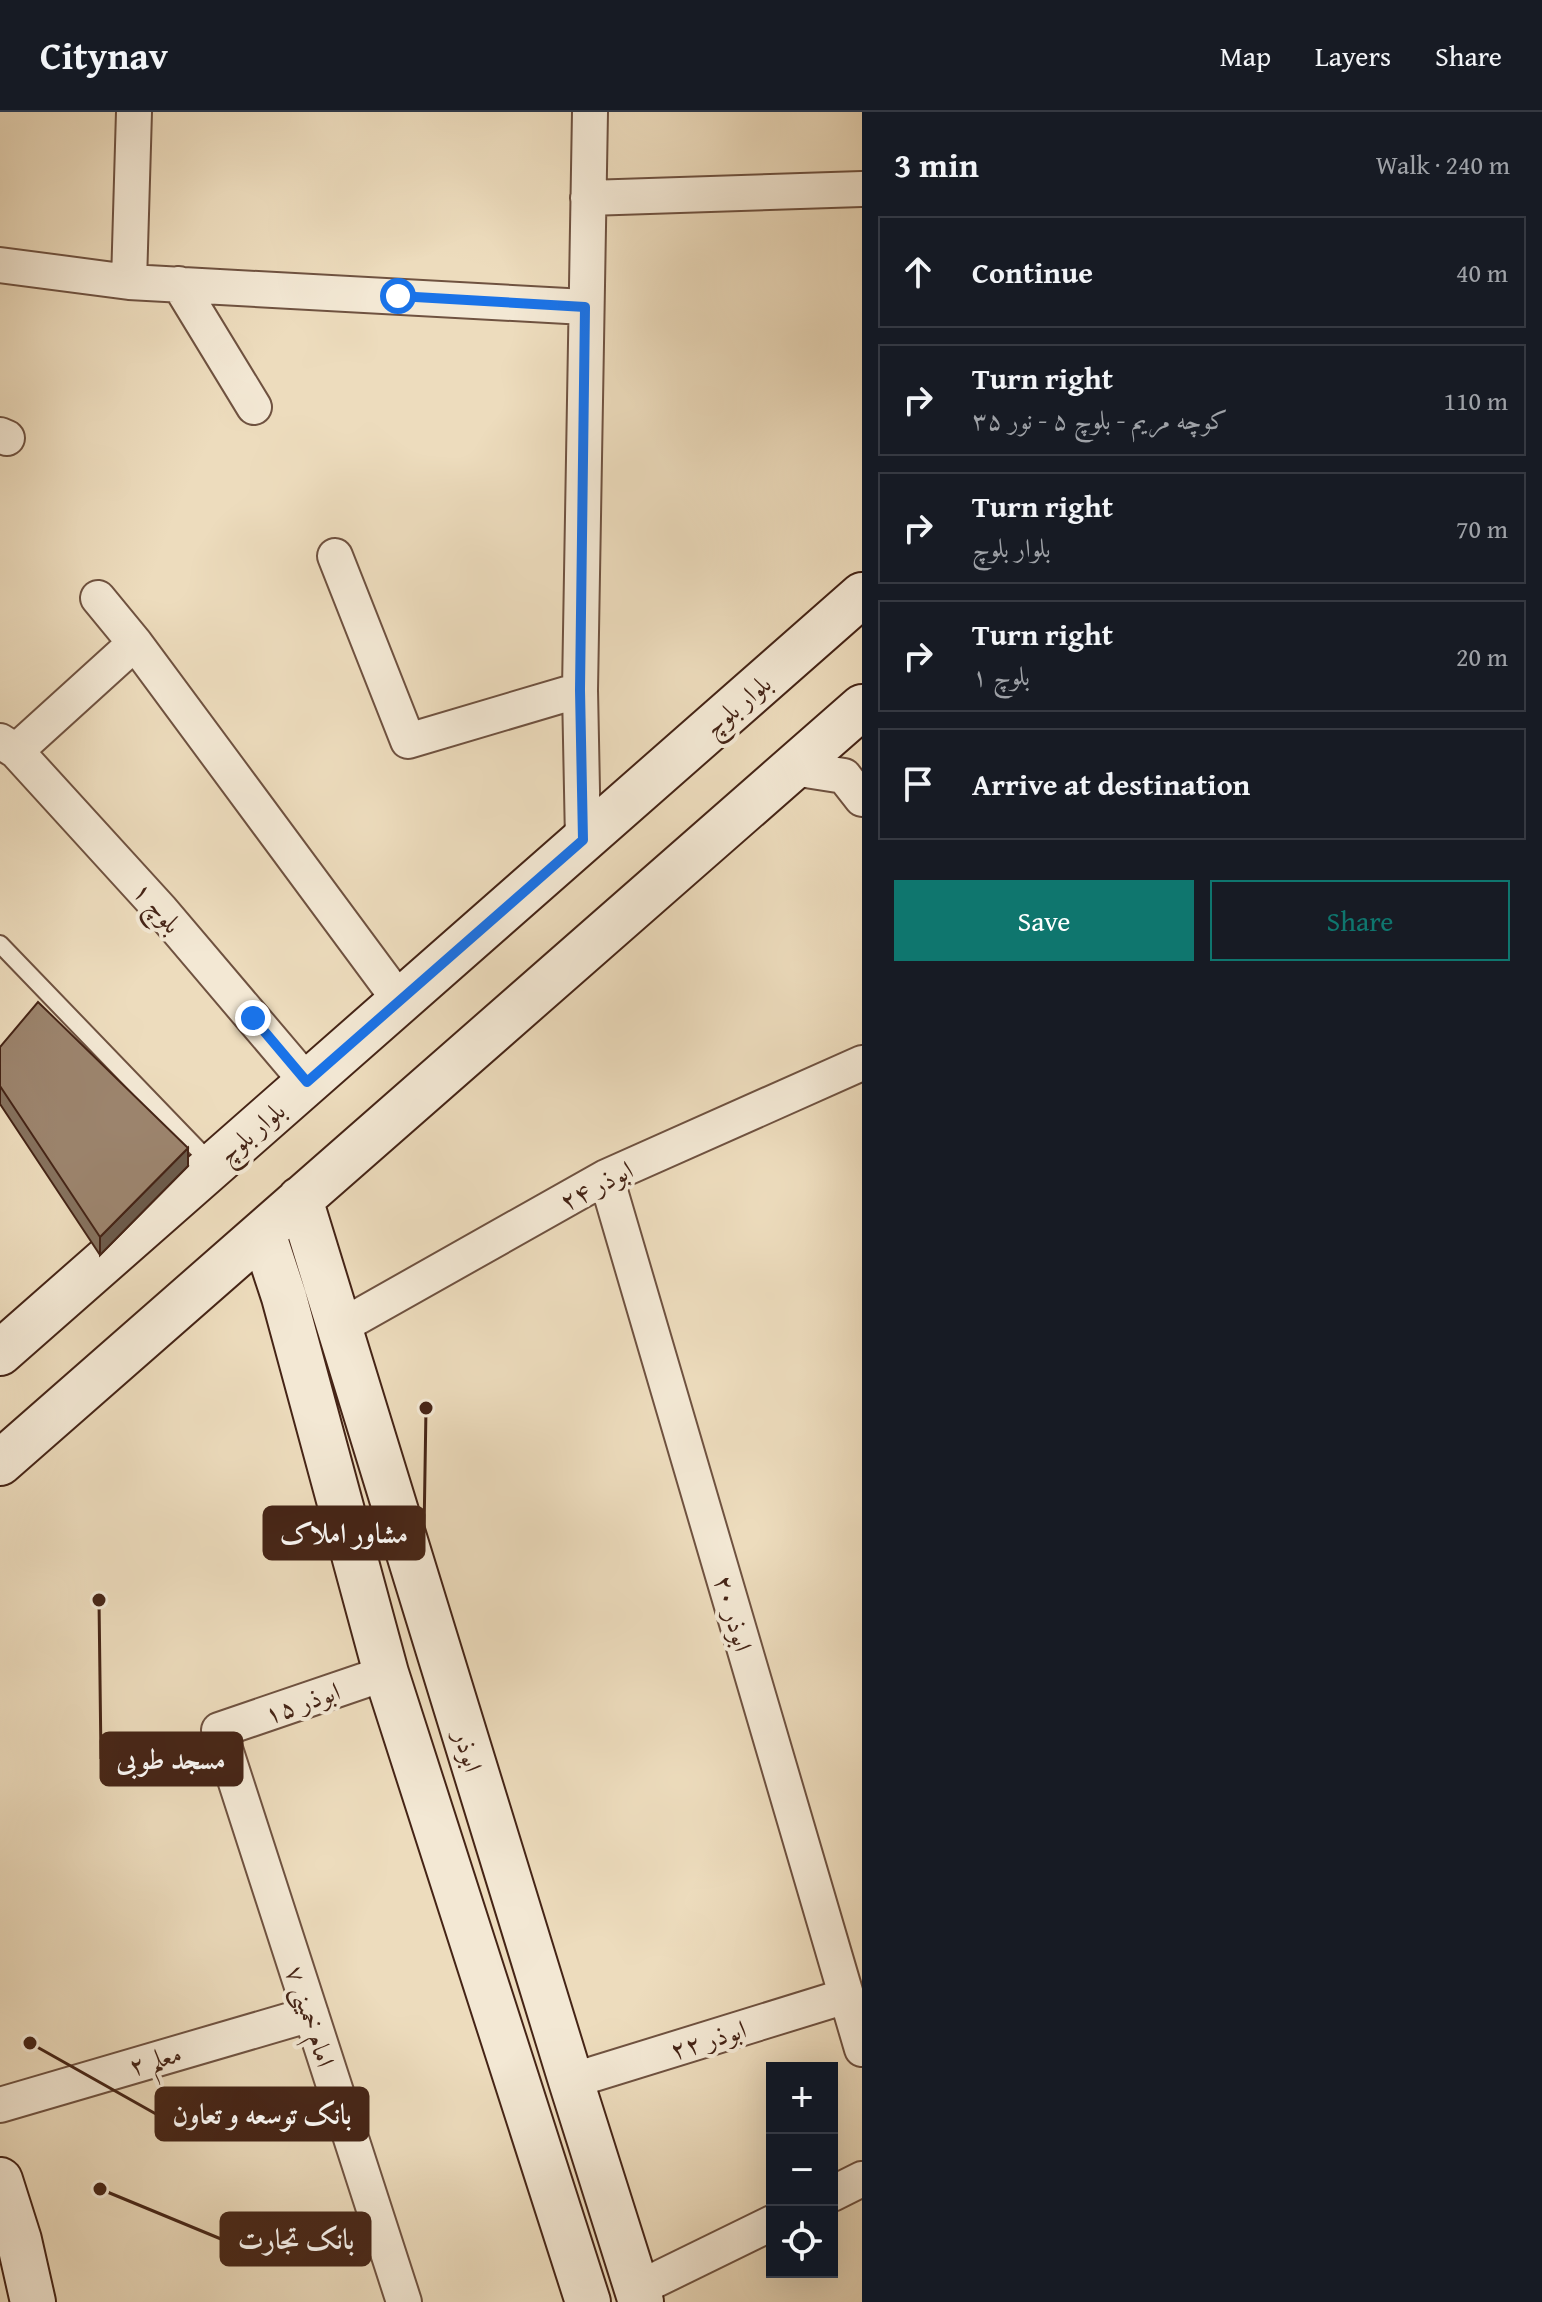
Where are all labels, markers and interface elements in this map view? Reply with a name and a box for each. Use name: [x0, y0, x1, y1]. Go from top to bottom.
text: Citynav: [40, 27, 168, 83]
text: Map: [1220, 35, 1271, 76]
text: Layers: [1315, 35, 1391, 76]
text: Share: [1435, 35, 1502, 76]
text: 3 min: [894, 140, 979, 189]
text: Walk · 240 m: [1376, 145, 1510, 184]
icon: ahead: [896, 250, 940, 294]
text: Continue: [972, 250, 1093, 294]
text: 40 m: [1456, 253, 1508, 292]
route start: [380, 278, 416, 314]
text: Turn right: [972, 356, 1113, 400]
icon: right: [896, 378, 940, 422]
text: 110 m: [1443, 381, 1508, 420]
text: کوچه مریم - بلوچ ۵ - نور ۳۵: [972, 400, 1228, 439]
text: Turn right: [972, 484, 1113, 528]
icon: right: [896, 506, 940, 550]
text: 70 m: [1456, 509, 1508, 548]
text: بلوار بلوچ: [972, 528, 1051, 567]
text: Turn right: [972, 612, 1113, 656]
icon: right: [896, 634, 940, 678]
text: 20 m: [1456, 637, 1508, 676]
text: بلوچ ۱: [972, 656, 1030, 695]
street label: بلوار بلوچ: [695, 664, 783, 749]
icon: arrive: [896, 762, 940, 806]
text: Arrive at destination: [972, 762, 1250, 806]
street label: بلوچ ۱: [120, 872, 192, 945]
button: Save: [894, 880, 1194, 961]
button: Share: [1210, 880, 1510, 961]
route end: [235, 1000, 271, 1036]
street label: بلوار بلوچ: [209, 1091, 297, 1176]
street label: ابوذر ۲۴: [552, 1150, 640, 1220]
callout: مشاور املاک: [264, 1507, 424, 1559]
text: مشاور املاک: [280, 1512, 408, 1553]
street label: ابوذر ۲۰: [705, 1570, 763, 1656]
street label: ابوذر ۱۵: [259, 1671, 345, 1733]
street label: ابوذر: [443, 1723, 494, 1777]
callout: مسجد طوبی: [101, 1733, 242, 1785]
text: مسجد طوبی: [115, 1738, 226, 1780]
street label: امام خمینی ۷: [273, 1960, 346, 2073]
street label: ابوذر ۲۲: [665, 2009, 751, 2069]
street label: معلم ۲: [124, 2033, 188, 2092]
map controls: [766, 2062, 838, 2278]
button: +: [766, 2062, 838, 2134]
callout: بانک توسعه و تعاون: [156, 2088, 368, 2140]
text: بانک توسعه و تعاون: [172, 2093, 352, 2134]
button: −: [766, 2134, 838, 2206]
button: locate: [766, 2206, 838, 2278]
callout: بانک تجارت: [221, 2213, 370, 2265]
text: بانک تجارت: [238, 2218, 354, 2259]

